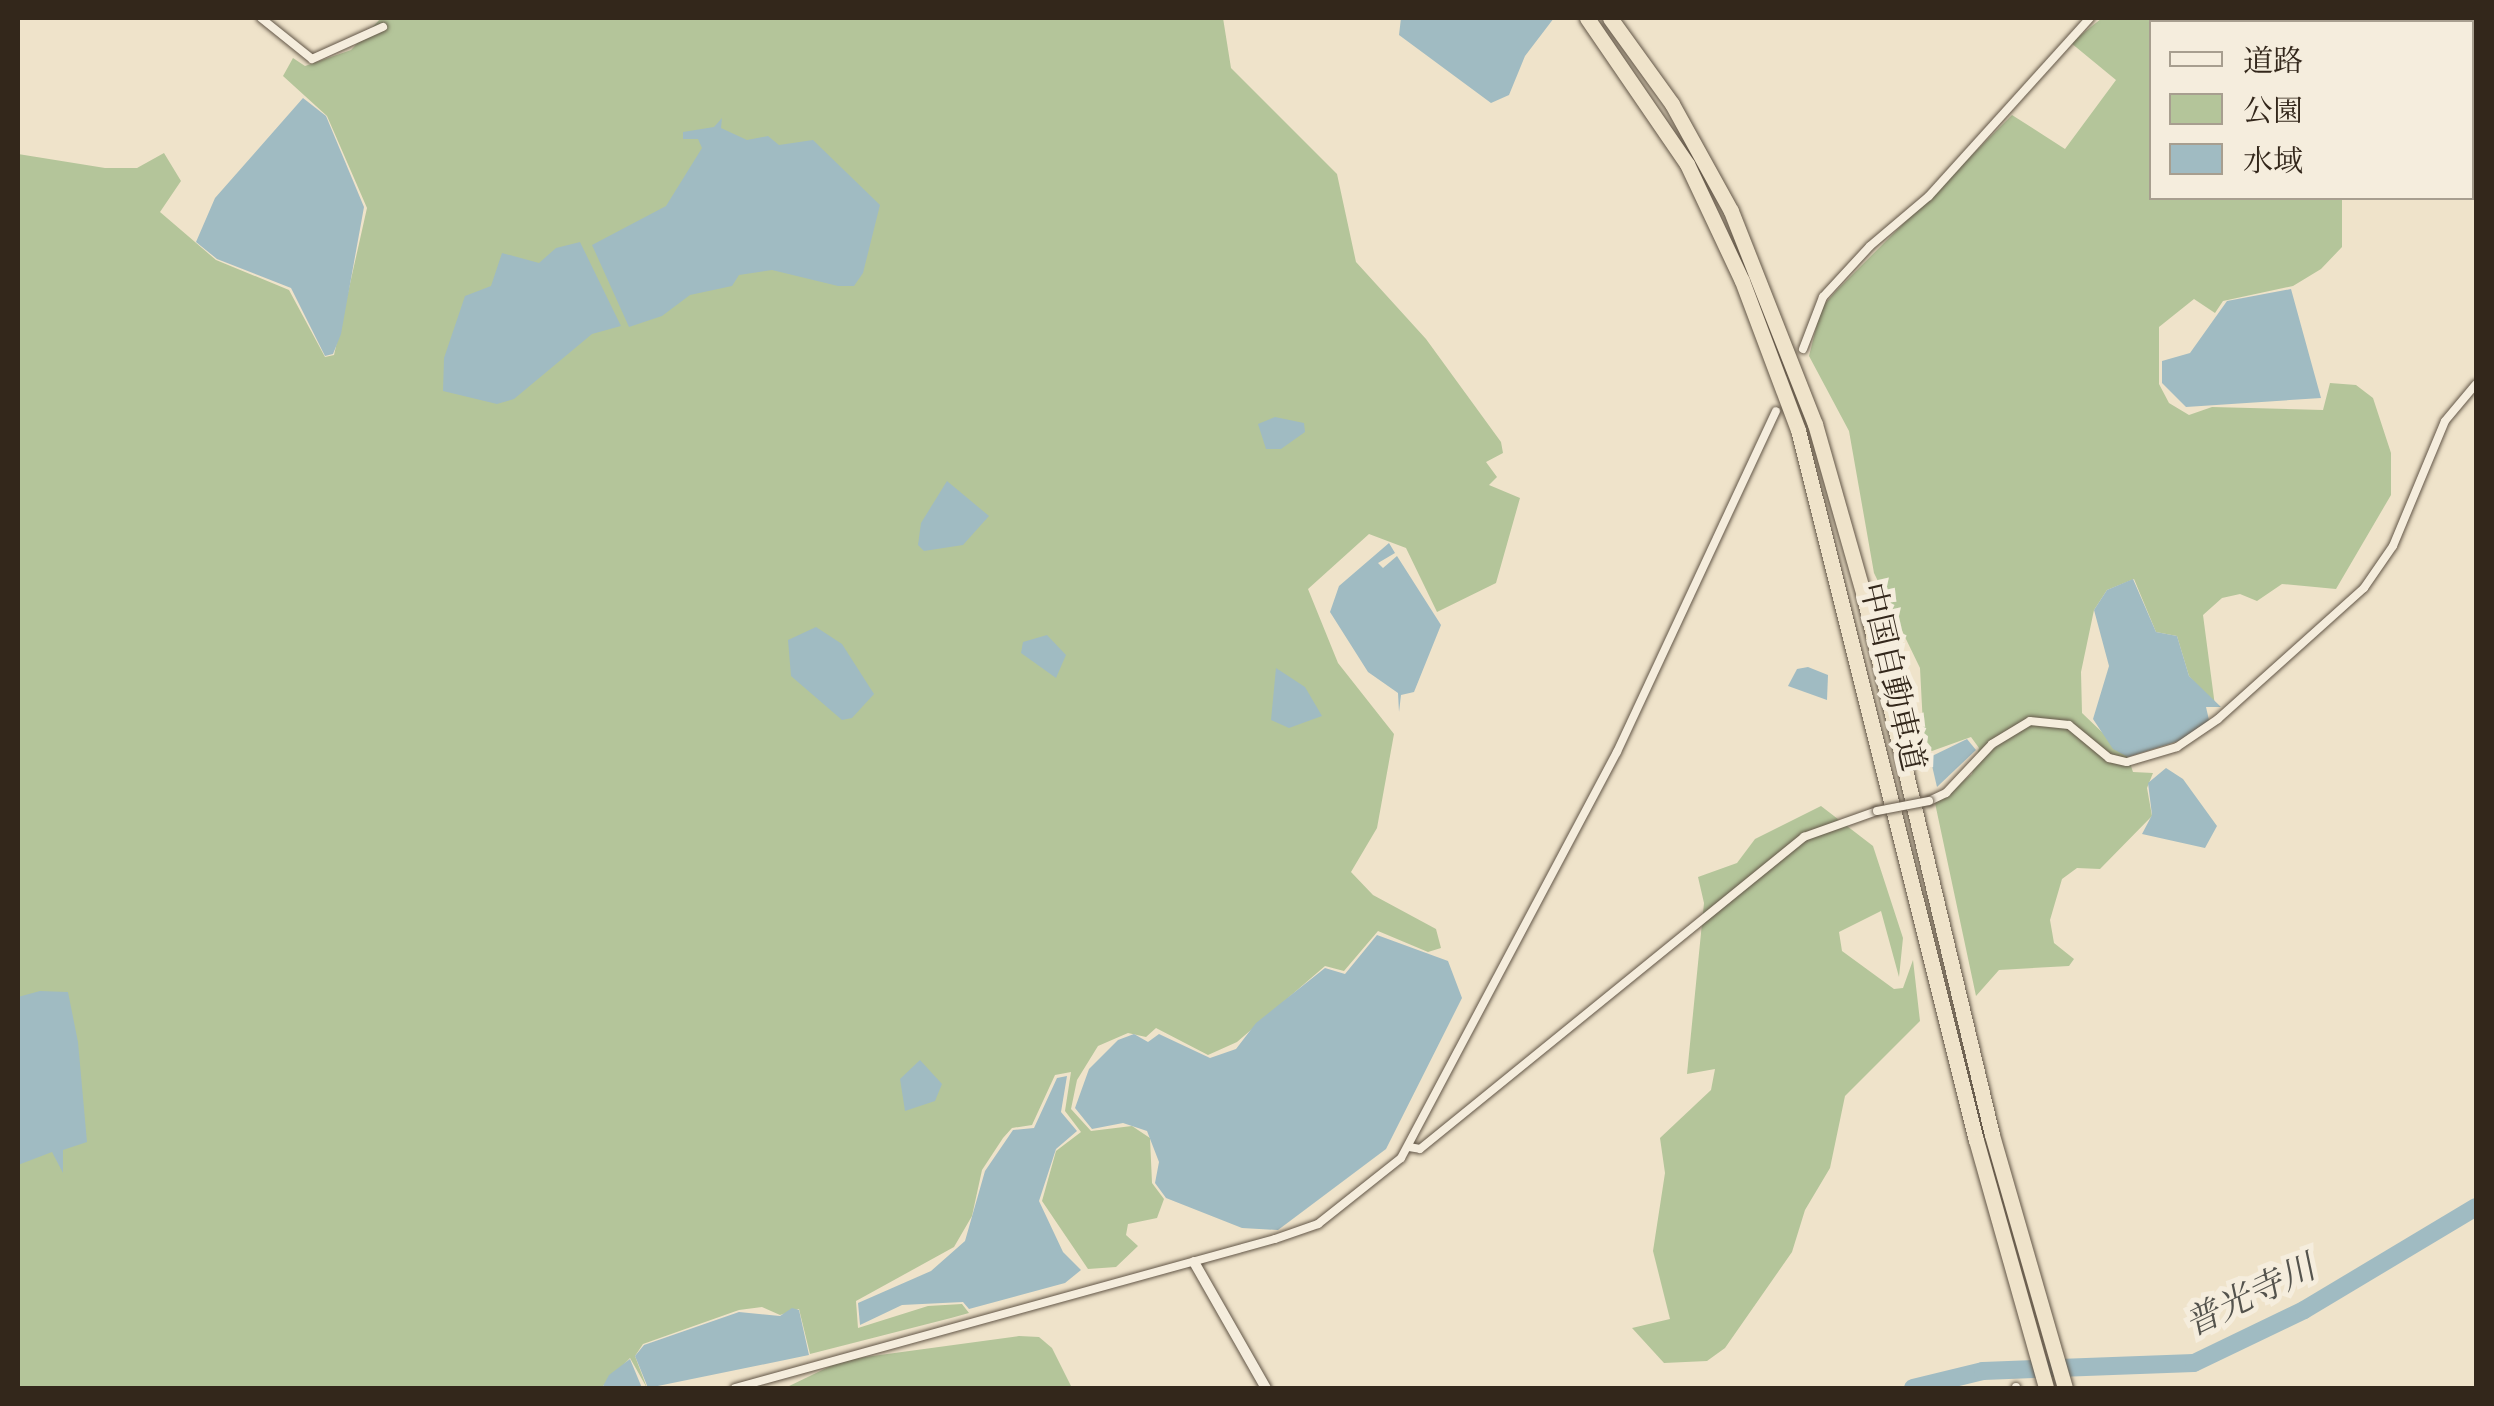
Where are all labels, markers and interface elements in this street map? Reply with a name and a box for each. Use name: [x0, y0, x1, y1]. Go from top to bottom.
legend: [2149, 20, 2474, 200]
text: 道路: [2243, 41, 2303, 82]
text: 公園: [2243, 91, 2303, 132]
text: 水域: [2243, 141, 2303, 182]
street label: 中国自動車道: [1852, 579, 1932, 775]
water label: 普光寺川: [2178, 1246, 2322, 1346]

